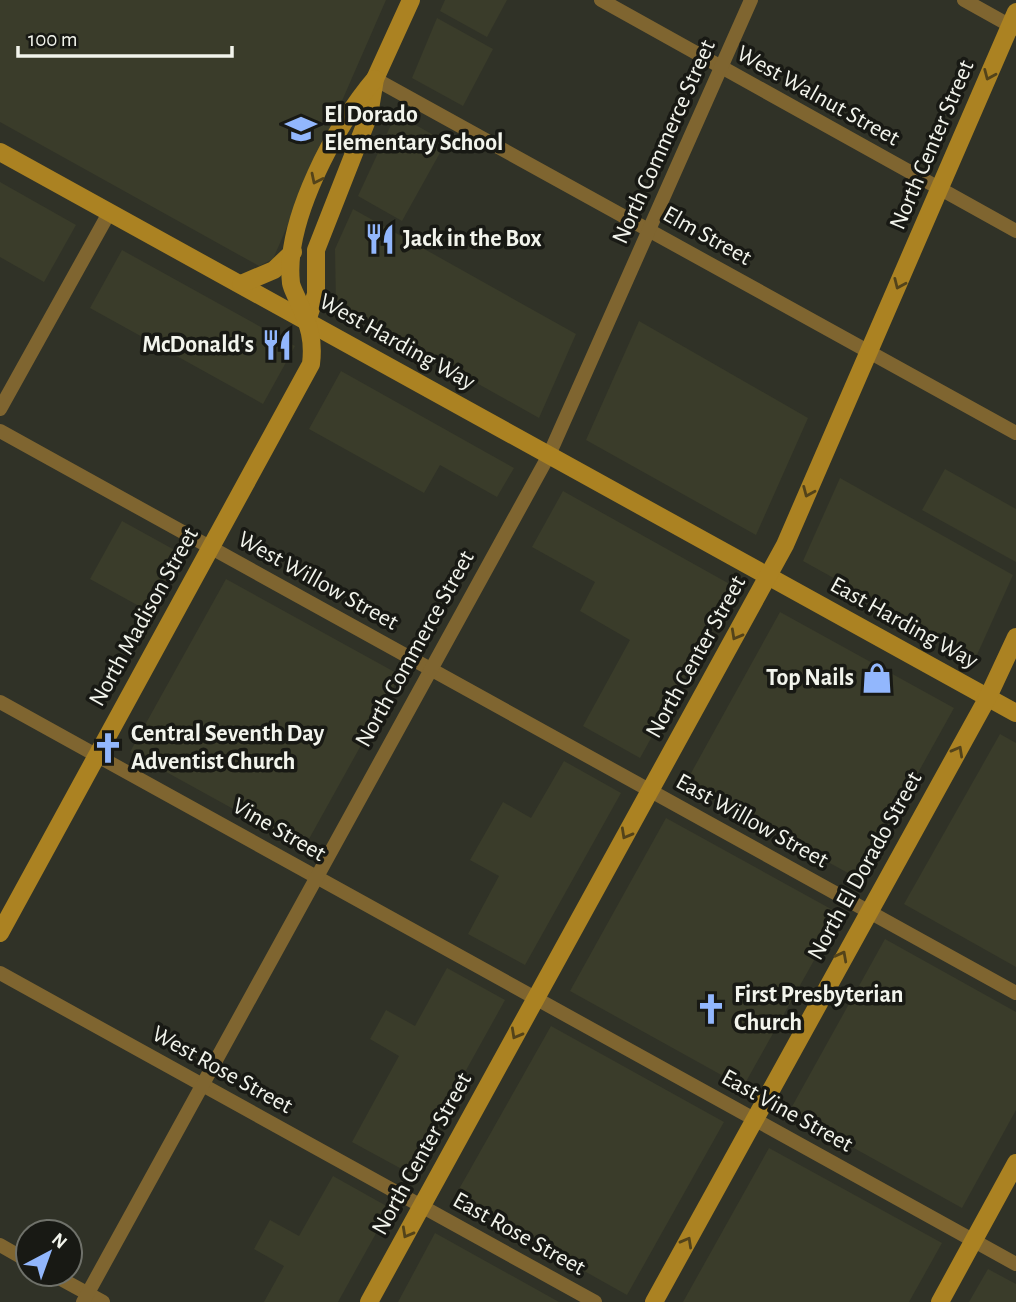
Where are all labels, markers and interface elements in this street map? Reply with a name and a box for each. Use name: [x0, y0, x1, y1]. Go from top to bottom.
scale bar: [18, 14, 231, 58]
text: 100 m: [28, 29, 78, 50]
street label: North Commerce Street: [608, 36, 720, 248]
street label: West Walnut Street: [733, 41, 904, 151]
street label: North Center Street: [886, 57, 979, 233]
one-way arrow: [984, 68, 998, 80]
place label: El Dorado Elementary School: [324, 103, 503, 155]
school or university icon: El Dorado Elementary School: [284, 112, 318, 146]
one-way arrow: [310, 172, 324, 184]
street label: Elm Street: [659, 202, 756, 270]
restaurant icon: Jack in the Box: [363, 222, 397, 256]
place label: Jack in the Box: [403, 227, 542, 251]
one-way arrow: [893, 276, 907, 289]
street label: West Harding Way: [315, 289, 479, 395]
restaurant icon: McDonald's: [260, 328, 294, 362]
place label: McDonald's: [142, 333, 254, 357]
one-way arrow: [802, 485, 816, 497]
street label: North Madison Street: [85, 523, 203, 711]
street label: West Willow Street: [234, 527, 402, 635]
street label: North Commerce Street: [351, 546, 479, 751]
street label: North Center Street: [642, 572, 751, 742]
street label: East Harding Way: [826, 573, 982, 673]
one-way arrow: [731, 628, 744, 641]
shop icon: Top Nails: [860, 661, 894, 695]
place label: Top Nails: [766, 666, 854, 690]
place label: Central Seventh Day Adventist Church: [131, 722, 325, 774]
church icon: Central Seventh Day Adventist Church: [91, 731, 125, 765]
one-way arrow: [950, 745, 963, 758]
street label: North El Dorado Street: [803, 768, 927, 964]
street label: East Willow Street: [672, 769, 832, 873]
street label: Vine Street: [228, 794, 330, 866]
one-way arrow: [621, 827, 634, 839]
one-way arrow: [834, 951, 848, 964]
place label: First Presbyterian Church: [734, 983, 904, 1035]
church icon: First Presbyterian Church: [694, 992, 728, 1026]
street label: West Rose Street: [148, 1022, 297, 1119]
one-way arrow: [511, 1026, 524, 1039]
street label: East Vine Street: [717, 1065, 857, 1157]
street label: North Center Street: [368, 1069, 477, 1239]
street label: East Rose Street: [449, 1188, 590, 1280]
north arrow: [14, 1218, 84, 1288]
one-way arrow: [402, 1226, 415, 1238]
text: N: [48, 1230, 70, 1253]
one-way arrow: [678, 1237, 692, 1249]

